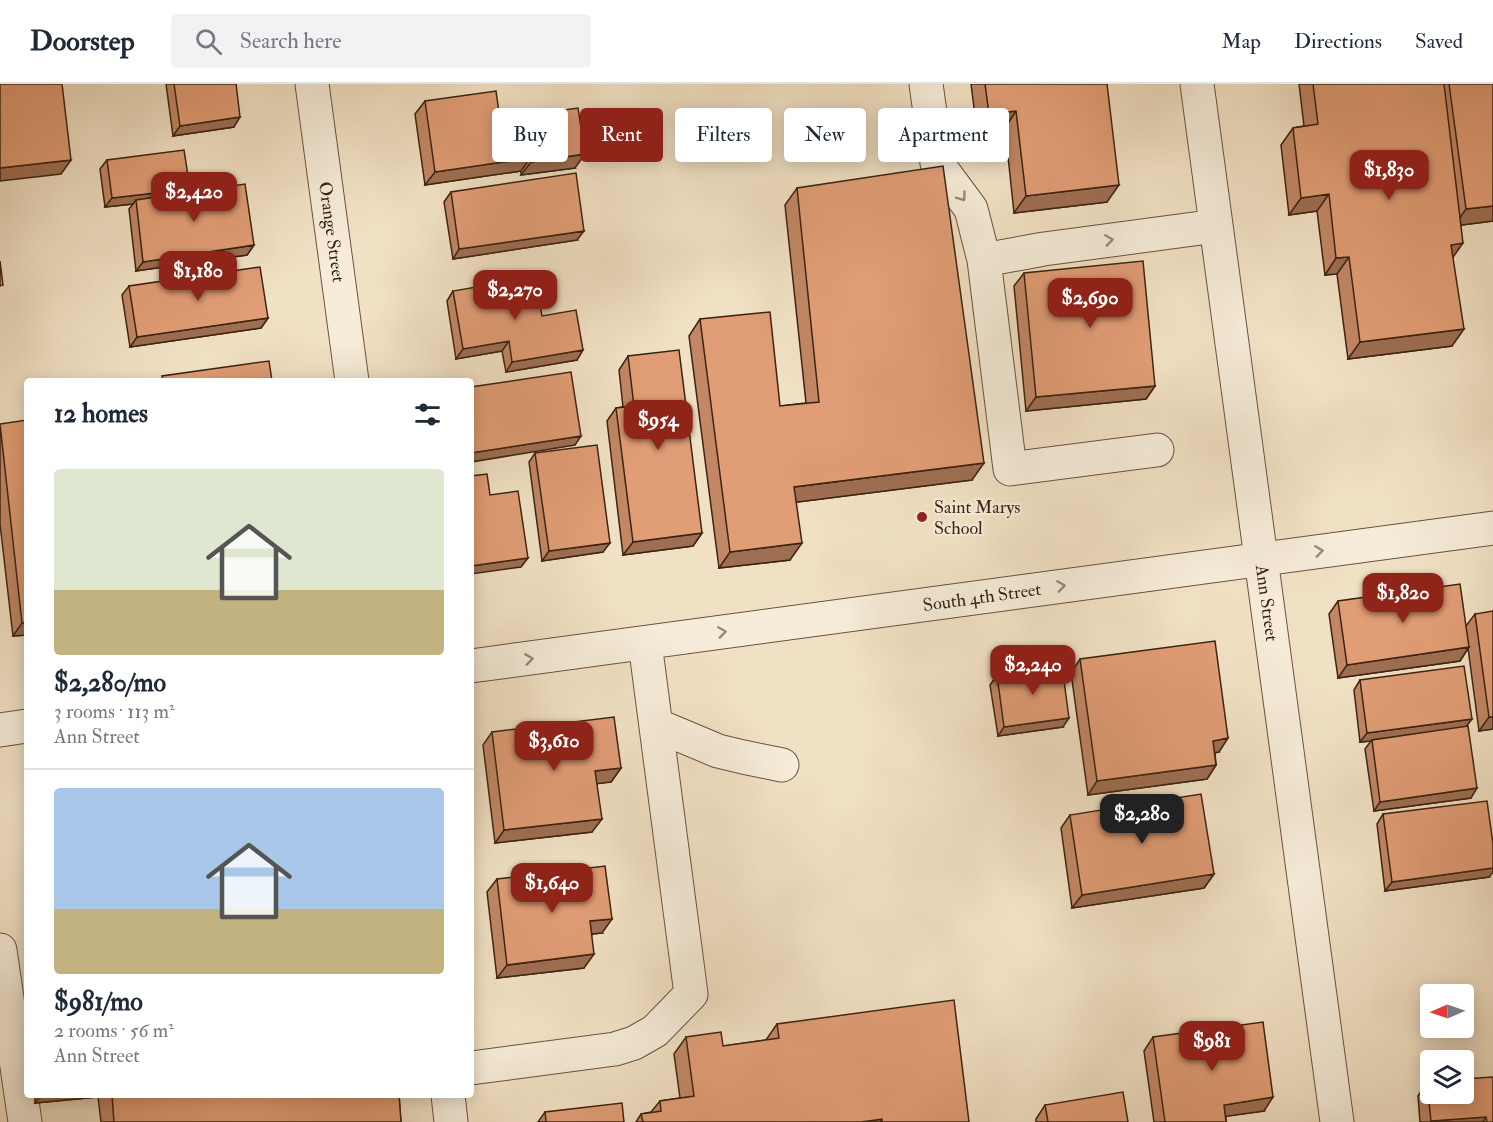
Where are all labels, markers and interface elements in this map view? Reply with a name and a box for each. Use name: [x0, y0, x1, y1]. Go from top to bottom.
search box: [171, 14, 591, 68]
text: Doorstep: [30, 24, 135, 59]
icon: search: [192, 25, 225, 58]
text: Search here: [240, 27, 341, 55]
text: Map: [1221, 28, 1261, 55]
text: Directions: [1294, 28, 1382, 55]
text: Saved: [1415, 28, 1463, 55]
chip: Buy: [492, 108, 568, 162]
chip: Rent: [580, 108, 663, 162]
chip: Filters: [675, 108, 772, 162]
chip: New: [784, 108, 866, 162]
chip: Apartment: [878, 108, 1009, 162]
pin: $1,830: [1340, 150, 1438, 201]
text: $1,830: [1364, 157, 1414, 182]
pin: $2,420: [145, 172, 243, 223]
text: $2,420: [165, 179, 223, 204]
street label: Orange Street: [313, 180, 350, 284]
one-way arrow: [955, 190, 966, 201]
one-way arrow: [1105, 235, 1114, 247]
pin: $1,180: [149, 251, 247, 302]
text: $1,180: [173, 258, 223, 283]
pin: $2,270: [466, 270, 564, 321]
text: $2,270: [487, 277, 543, 302]
pin: $2,690: [1041, 278, 1139, 329]
text: $2,690: [1062, 285, 1118, 310]
text: 12 homes: [54, 398, 148, 430]
icon: filters: [411, 398, 444, 431]
pin: $954: [622, 400, 694, 451]
text: $954: [638, 407, 678, 432]
place label: Saint Marys School: [934, 496, 1021, 540]
icon: home: [195, 508, 303, 616]
marker: Saint Marys School: [915, 510, 929, 524]
one-way arrow: [1314, 546, 1324, 558]
street label: Ann Street: [1250, 562, 1283, 643]
pin: $1,820: [1354, 573, 1452, 624]
street label: South 4th Street: [921, 578, 1043, 617]
text: $1,820: [1377, 580, 1430, 605]
one-way arrow: [1057, 581, 1066, 593]
one-way arrow: [718, 627, 727, 639]
pin: $2,240: [984, 645, 1082, 696]
text: $2,240: [1004, 652, 1062, 677]
one-way arrow: [524, 653, 534, 665]
text: $2,280/mo: [54, 667, 166, 699]
text: 3 rooms · 113 m²: [54, 699, 175, 724]
pin: $3,610: [505, 721, 603, 772]
text: Ann Street: [54, 724, 140, 749]
text: $3,610: [528, 728, 580, 753]
pin: $2,280: [1093, 794, 1191, 845]
text: $2,280: [1114, 801, 1170, 826]
icon: home: [195, 827, 303, 935]
pin: $1,640: [503, 863, 601, 914]
text: $1,640: [525, 870, 579, 895]
north arrow: [1420, 984, 1474, 1038]
map controls: [1420, 984, 1474, 1104]
text: $981/mo: [54, 986, 143, 1018]
text: 2 rooms · 56 m²: [54, 1018, 174, 1043]
pin: $981: [1176, 1021, 1248, 1072]
text: $981: [1193, 1028, 1231, 1053]
text: Ann Street: [54, 1043, 140, 1068]
button: layers: [1420, 1050, 1474, 1104]

